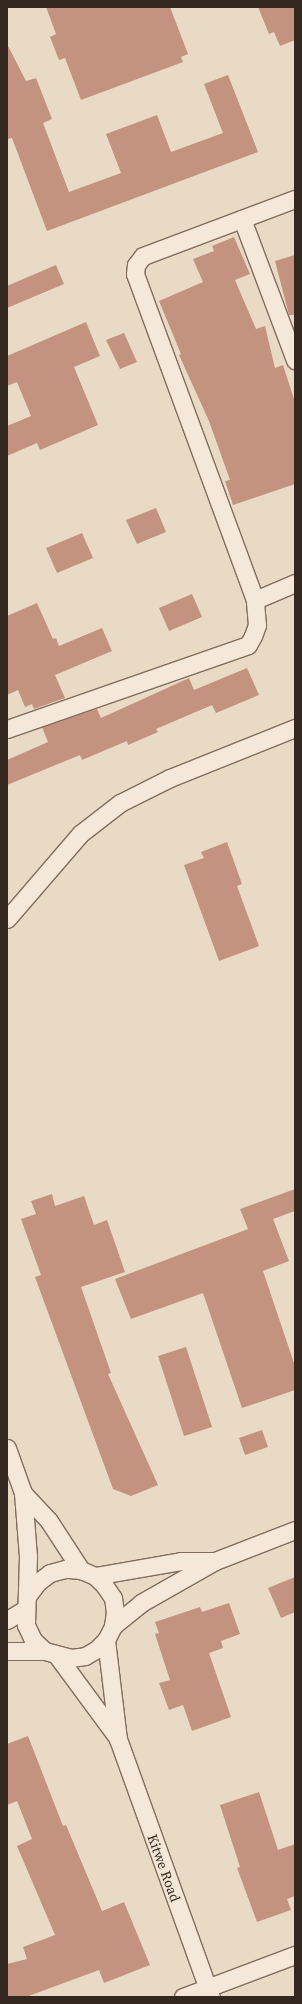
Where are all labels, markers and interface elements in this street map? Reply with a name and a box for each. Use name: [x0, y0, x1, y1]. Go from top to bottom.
street label: Kitwe Road: [144, 1832, 184, 1904]

